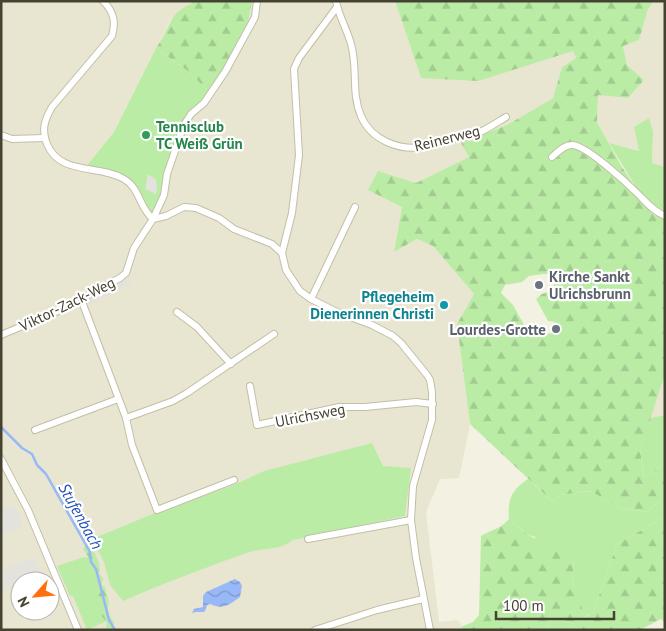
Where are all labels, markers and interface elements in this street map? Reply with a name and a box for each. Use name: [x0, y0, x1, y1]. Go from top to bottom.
place label: Tennisclub TC Weiß Grün: [156, 117, 243, 153]
street label: Reinerweg: [412, 121, 482, 155]
marker: Tennisclub TC Weiß Grün: [140, 129, 152, 141]
place label: Kirche Sankt Ulrichsbrunn: [549, 267, 631, 303]
street label: Viktor-Zack-Weg: [15, 273, 118, 336]
marker: Kirche Sankt Ulrichsbrunn: [533, 279, 545, 291]
place label: Pflegeheim Dienerinnen Christi: [310, 287, 434, 323]
marker: Pflegeheim Dienerinnen Christi: [438, 299, 450, 311]
place label: Lourdes-Grotte: [450, 320, 546, 339]
marker: Lourdes-Grotte: [550, 323, 562, 335]
street label: Ulrichsweg: [273, 399, 347, 431]
water label: Stufenbach: [55, 479, 107, 553]
north arrow: [10, 571, 60, 621]
scale bar: [496, 588, 614, 620]
text: N: [13, 594, 34, 610]
text: 100 m: [503, 596, 544, 615]

